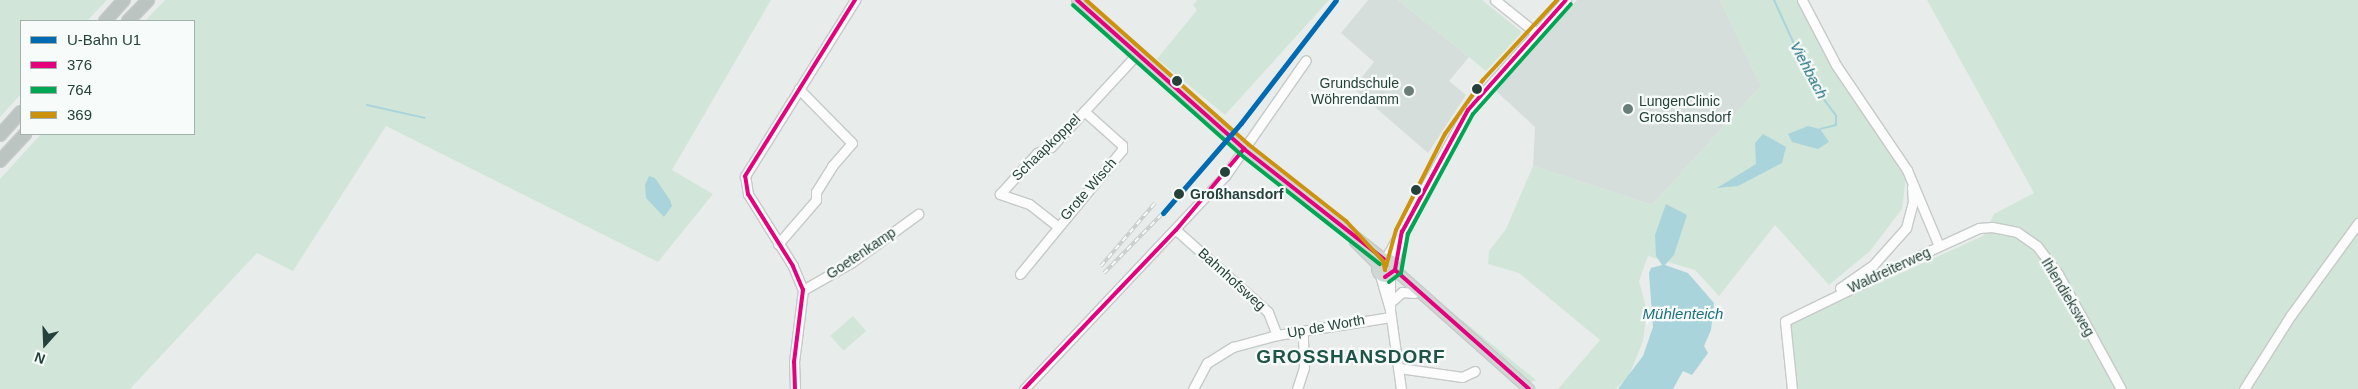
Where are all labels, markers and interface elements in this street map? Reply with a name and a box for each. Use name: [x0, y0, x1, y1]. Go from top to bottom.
legend: [20, 20, 195, 135]
text: U-Bahn U1: [67, 31, 141, 48]
water label: Viehbach: [1786, 38, 1832, 102]
text: 376: [67, 56, 92, 73]
place label: Grundschule Wöhrendamm: [1311, 75, 1399, 108]
unlabelled marker: [1172, 76, 1182, 86]
text: 764: [67, 81, 92, 98]
unlabelled marker: [1472, 84, 1482, 94]
marker: Grundschule Wöhrendamm: [1403, 85, 1415, 97]
place label: LungenClinic Grosshansdorf: [1639, 93, 1731, 125]
marker: LungenClinic Grosshansdorf: [1621, 102, 1635, 116]
text: 369: [67, 106, 92, 123]
street label: Schaapkoppel: [1008, 110, 1084, 184]
street label: Grote Wisch: [1056, 154, 1120, 224]
unlabelled marker: [1220, 167, 1230, 177]
unlabelled marker: [1411, 185, 1421, 195]
place label: Großhansdorf: [1190, 186, 1283, 202]
marker: Großhansdorf: [1172, 187, 1186, 201]
street label: Goetenkamp: [823, 224, 899, 282]
street label: Bahnhofsweg: [1195, 244, 1269, 314]
street label: Waldreiterweg: [1845, 244, 1933, 296]
street label: Ihlendieksweg: [2038, 255, 2098, 339]
water label: Mühlenteich: [1643, 305, 1723, 323]
street label: Up de Worth: [1286, 311, 1366, 341]
north arrow: [20, 319, 70, 369]
district label: GROSSHANSDORF: [1255, 346, 1447, 368]
text: N: [32, 349, 47, 367]

